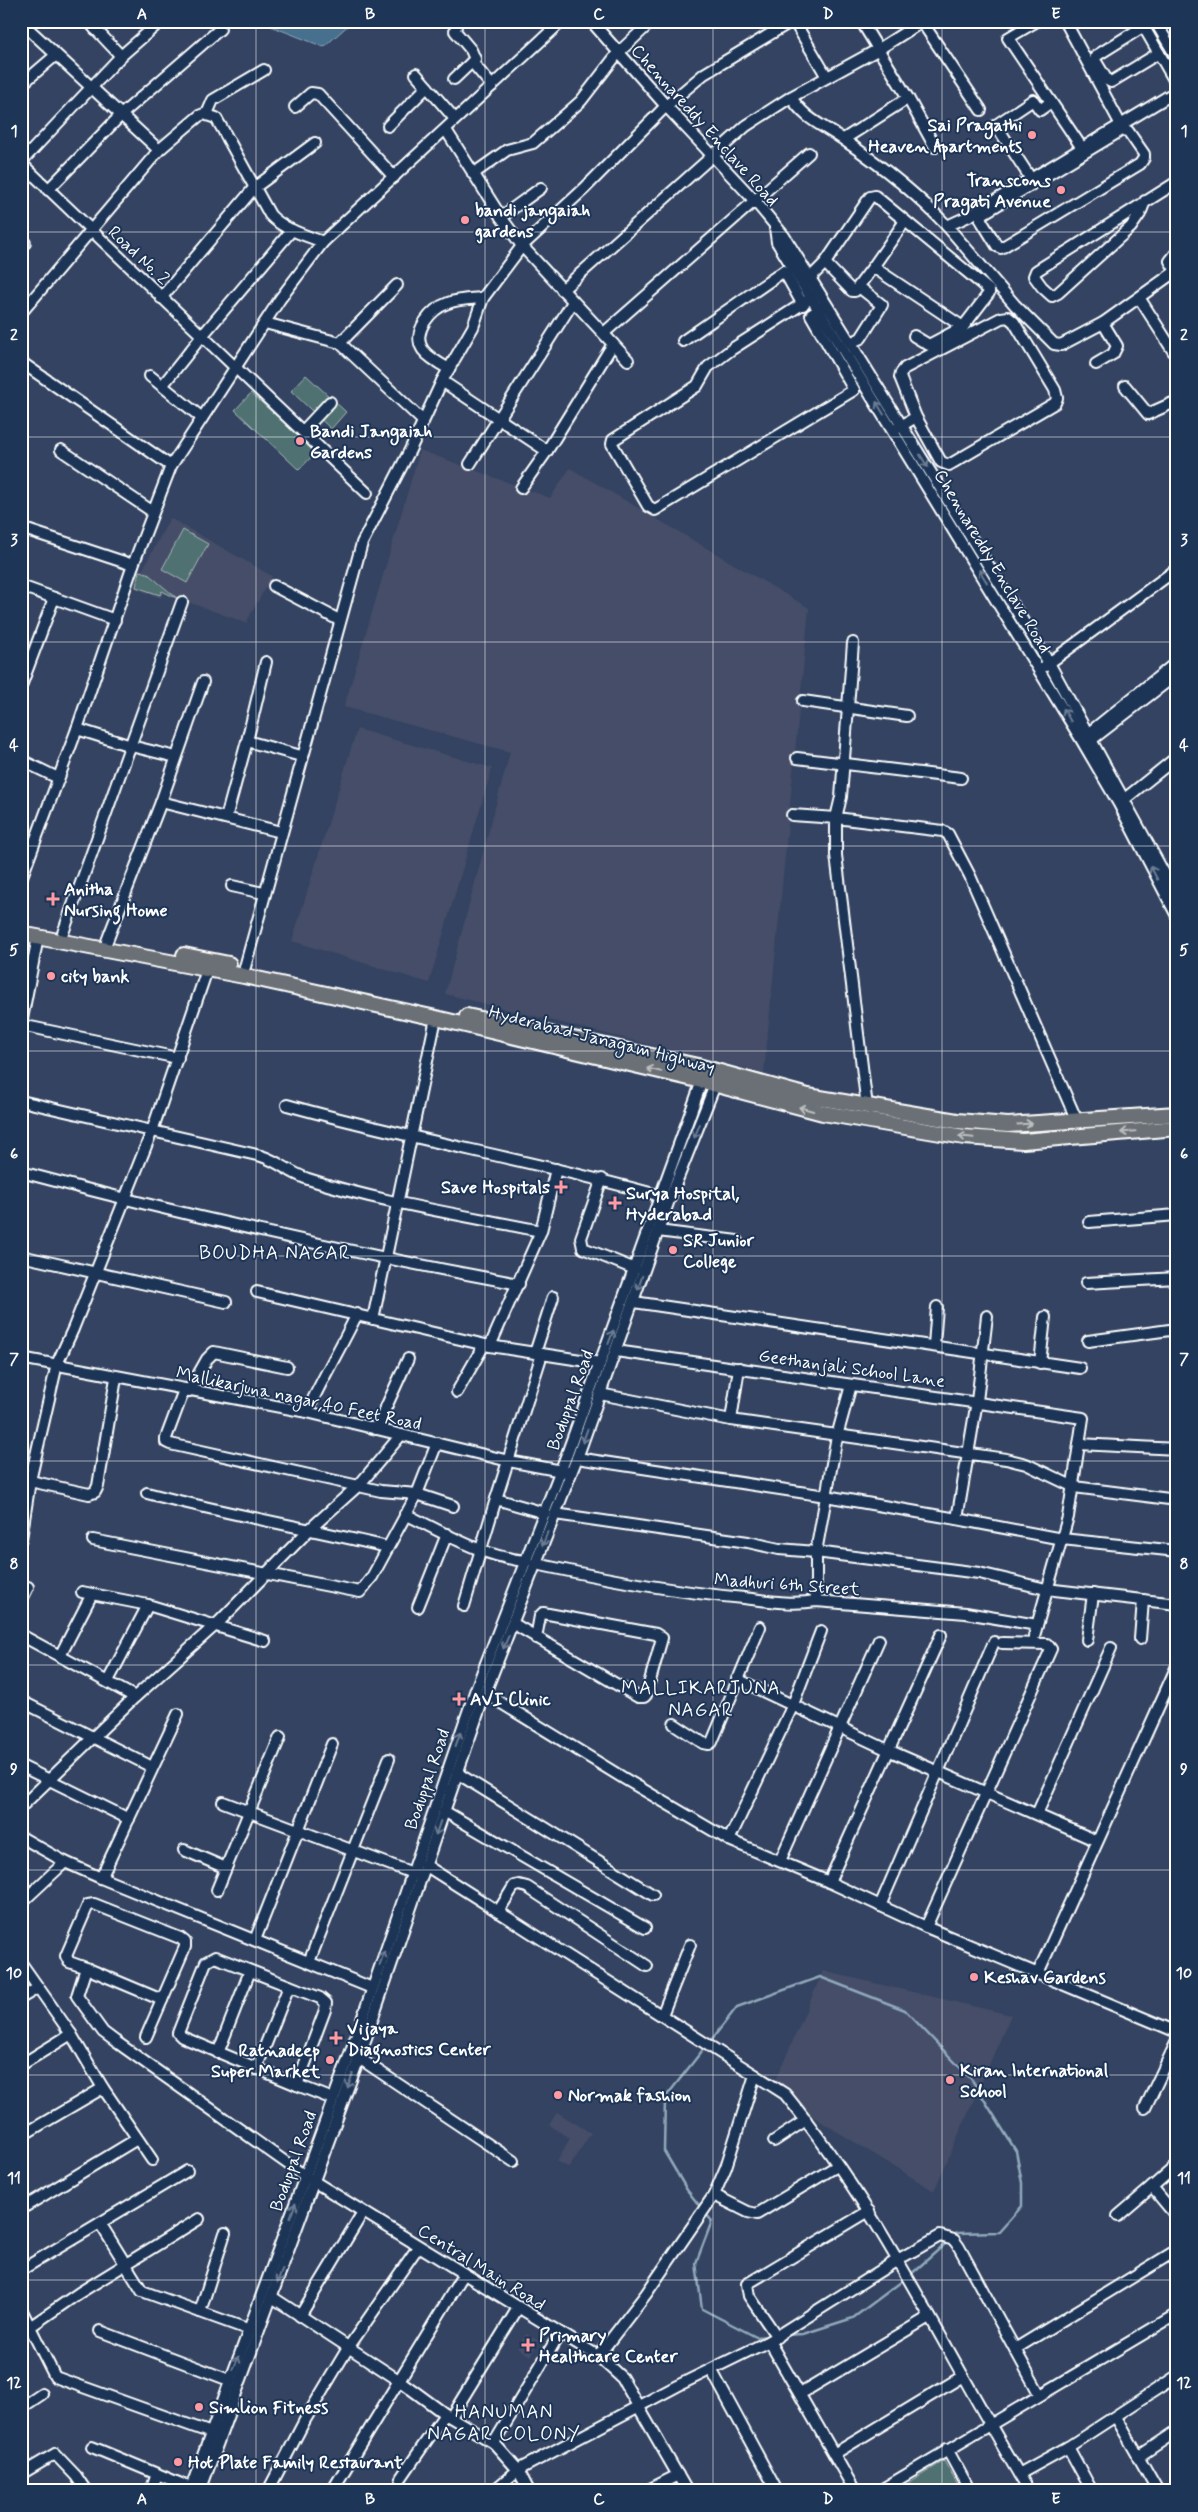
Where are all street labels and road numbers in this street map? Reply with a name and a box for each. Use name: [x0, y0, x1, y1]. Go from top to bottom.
street label: Chennareddy Enclave Road: [625, 39, 784, 212]
street label: Road No. 2: [102, 221, 175, 291]
street label: Chennareddy Enclave Road: [928, 465, 1057, 658]
street label: Hyderabad-Janagam Highway: [486, 1000, 717, 1081]
street label: Geethanjali School Lane: [757, 1344, 947, 1394]
street label: Boduppal Road: [542, 1347, 600, 1454]
street label: Mallikarjuna nagar,40 Feet Road: [174, 1361, 424, 1438]
street label: Madhuri 6th Street: [713, 1568, 861, 1602]
street label: Boduppal Road: [399, 1726, 456, 1833]
street label: Boduppal Road: [265, 2108, 323, 2215]
street label: Central Main Road: [413, 2219, 550, 2317]

